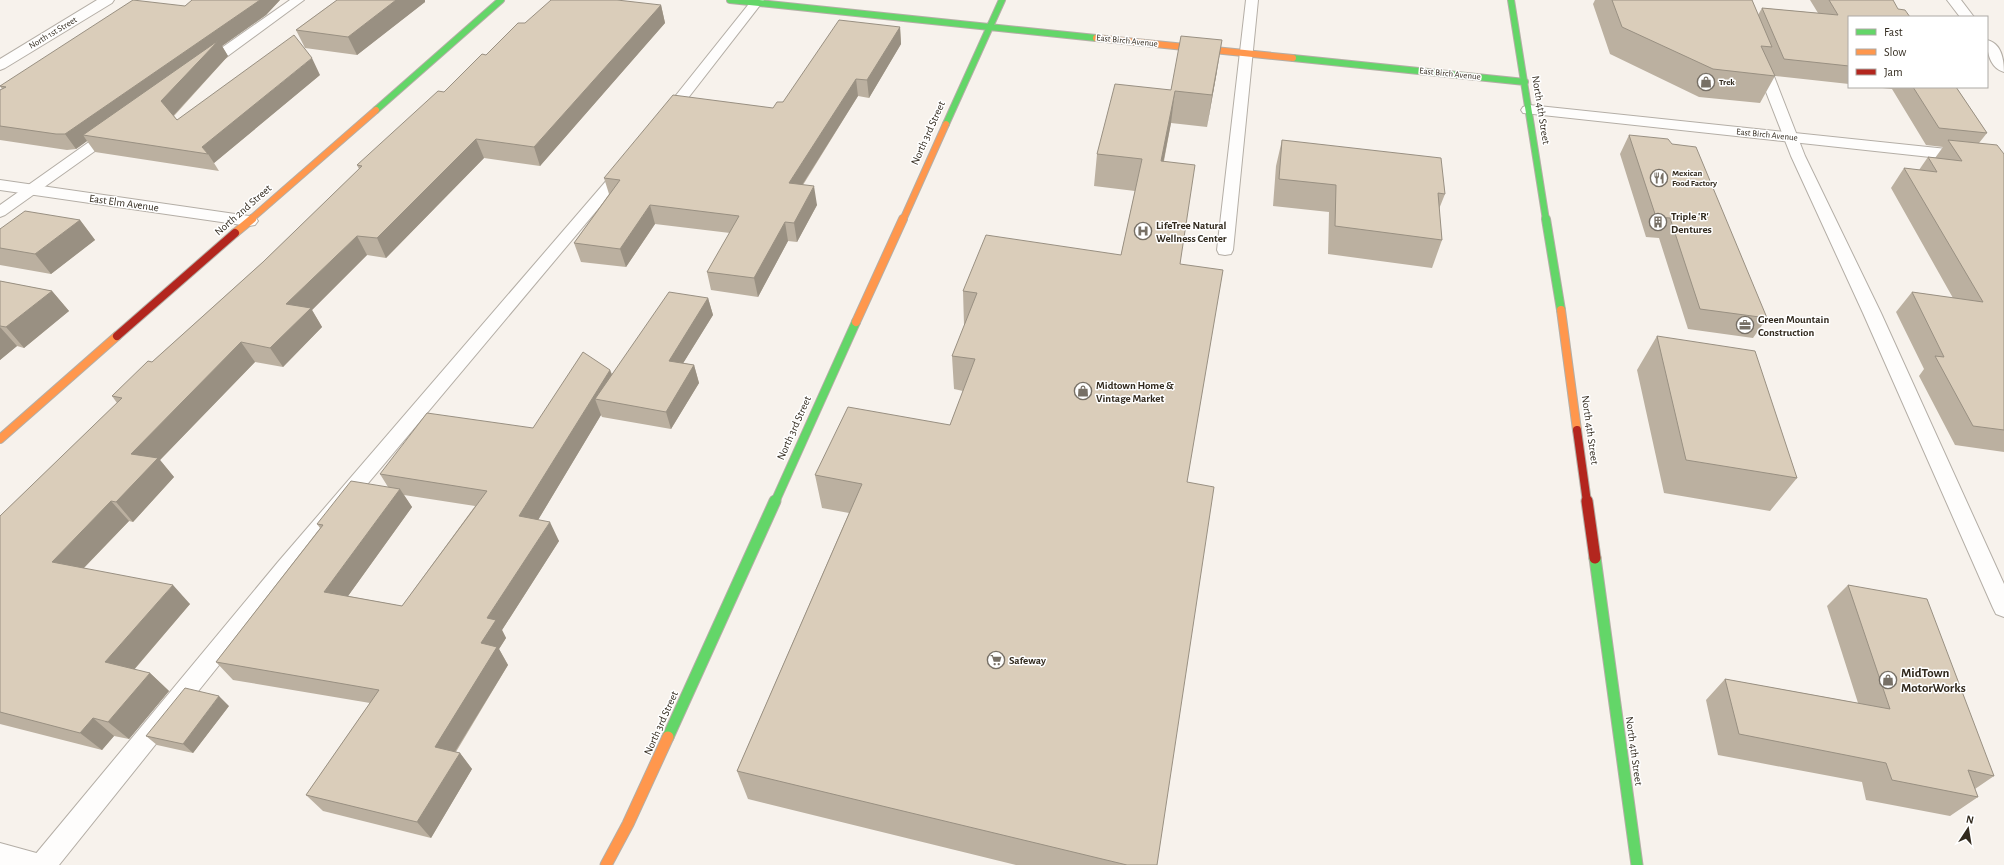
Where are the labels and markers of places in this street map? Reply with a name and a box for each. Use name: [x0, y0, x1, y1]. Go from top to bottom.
shop icon: Trek: [1696, 72, 1716, 92]
place label: Trek: [1719, 78, 1735, 87]
restaurant icon: Mexican Food Factory: [1649, 168, 1669, 188]
place label: Mexican Food Factory: [1672, 169, 1718, 188]
place label: Triple 'R' Dentures: [1671, 211, 1712, 235]
building icon: Triple 'R' Dentures: [1648, 212, 1668, 232]
place label: LifeTree Natural Wellness Center: [1156, 220, 1227, 244]
hospital icon: LifeTree Natural Wellness Center: [1133, 221, 1153, 241]
place label: Green Mountain Construction: [1758, 314, 1829, 338]
office icon: Green Mountain Construction: [1735, 315, 1755, 335]
place label: Midtown Home & Vintage Market: [1096, 380, 1174, 404]
shop icon: Midtown Home & Vintage Market: [1073, 381, 1093, 401]
supermarket icon: Safeway: [986, 650, 1006, 670]
place label: Safeway: [1009, 655, 1046, 666]
place label: MidTown MotorWorks: [1901, 667, 1966, 695]
shop icon: MidTown MotorWorks: [1878, 670, 1898, 690]

